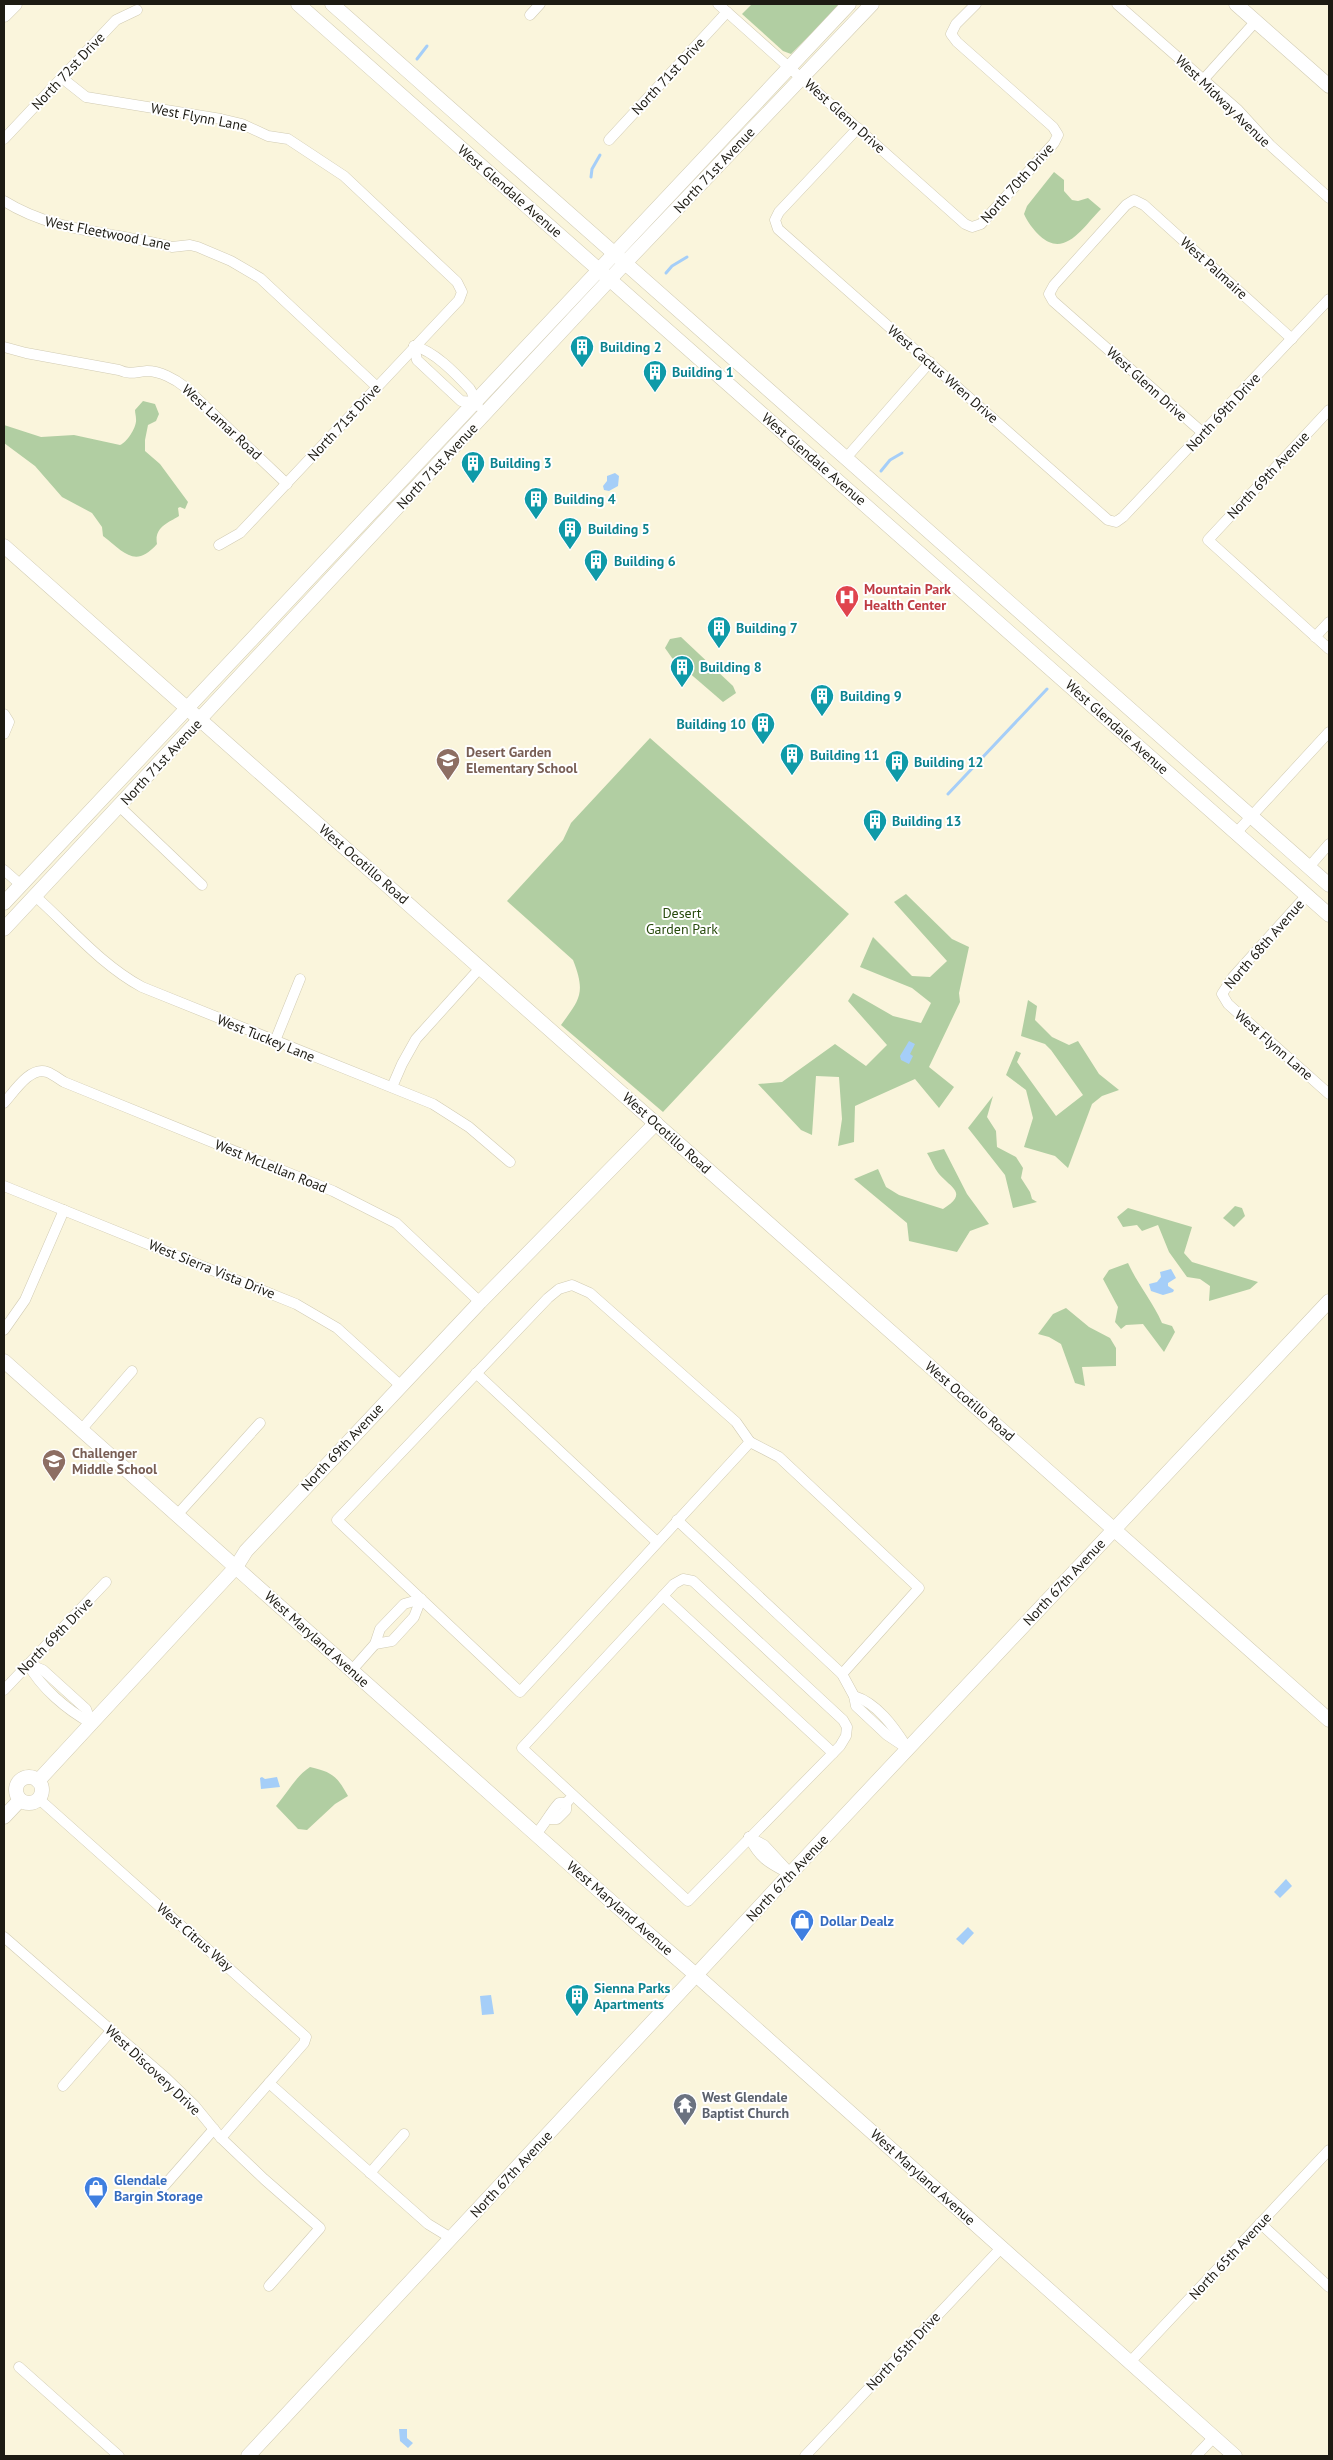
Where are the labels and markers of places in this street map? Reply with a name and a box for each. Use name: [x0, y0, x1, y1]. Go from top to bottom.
building icon: Building 2: [569, 334, 595, 368]
place label: Building 2: [600, 338, 662, 356]
building icon: Building 1: [642, 359, 668, 393]
place label: Building 1: [672, 363, 734, 381]
building icon: Building 3: [460, 450, 486, 484]
place label: Building 3: [490, 454, 552, 472]
building icon: Building 4: [523, 486, 549, 520]
place label: Building 4: [554, 490, 616, 508]
building icon: Building 5: [557, 516, 583, 550]
place label: Building 5: [588, 520, 650, 538]
building icon: Building 6: [583, 548, 609, 582]
place label: Building 6: [614, 552, 676, 570]
place label: Mountain Park Health Center: [864, 580, 951, 614]
hospital icon: Mountain Park Health Center: [834, 584, 860, 618]
building icon: Building 7: [706, 615, 732, 649]
place label: Building 7: [736, 619, 798, 637]
building icon: Building 8: [669, 654, 695, 688]
place label: Building 8: [700, 658, 762, 676]
building icon: Building 9: [809, 683, 835, 717]
place label: Building 9: [840, 687, 902, 705]
building icon: Building 10: [750, 711, 776, 745]
place label: Building 10: [676, 715, 746, 733]
building icon: Building 11: [779, 742, 805, 776]
place label: Desert Garden Elementary School: [466, 743, 578, 777]
place label: Building 11: [810, 746, 880, 764]
school or university icon: Desert Garden Elementary School: [435, 747, 461, 781]
building icon: Building 12: [884, 749, 910, 783]
place label: Building 12: [914, 753, 984, 771]
building icon: Building 13: [862, 808, 888, 842]
place label: Building 13: [892, 812, 962, 830]
place label: Challenger Middle School: [72, 1444, 158, 1478]
school or university icon: Challenger Middle School: [41, 1448, 67, 1482]
shop icon: Dollar Dealz: [789, 1908, 815, 1942]
place label: Dollar Dealz: [820, 1912, 894, 1930]
place label: Sienna Parks Apartments: [594, 1979, 670, 2013]
building icon: Sienna Parks Apartments: [564, 1983, 590, 2017]
place label: West Glendale Baptist Church: [702, 2088, 789, 2122]
temple icon: West Glendale Baptist Church: [672, 2092, 698, 2126]
place label: Glendale Bargin Storage: [114, 2171, 203, 2205]
shop icon: Glendale Bargin Storage: [83, 2175, 109, 2209]

